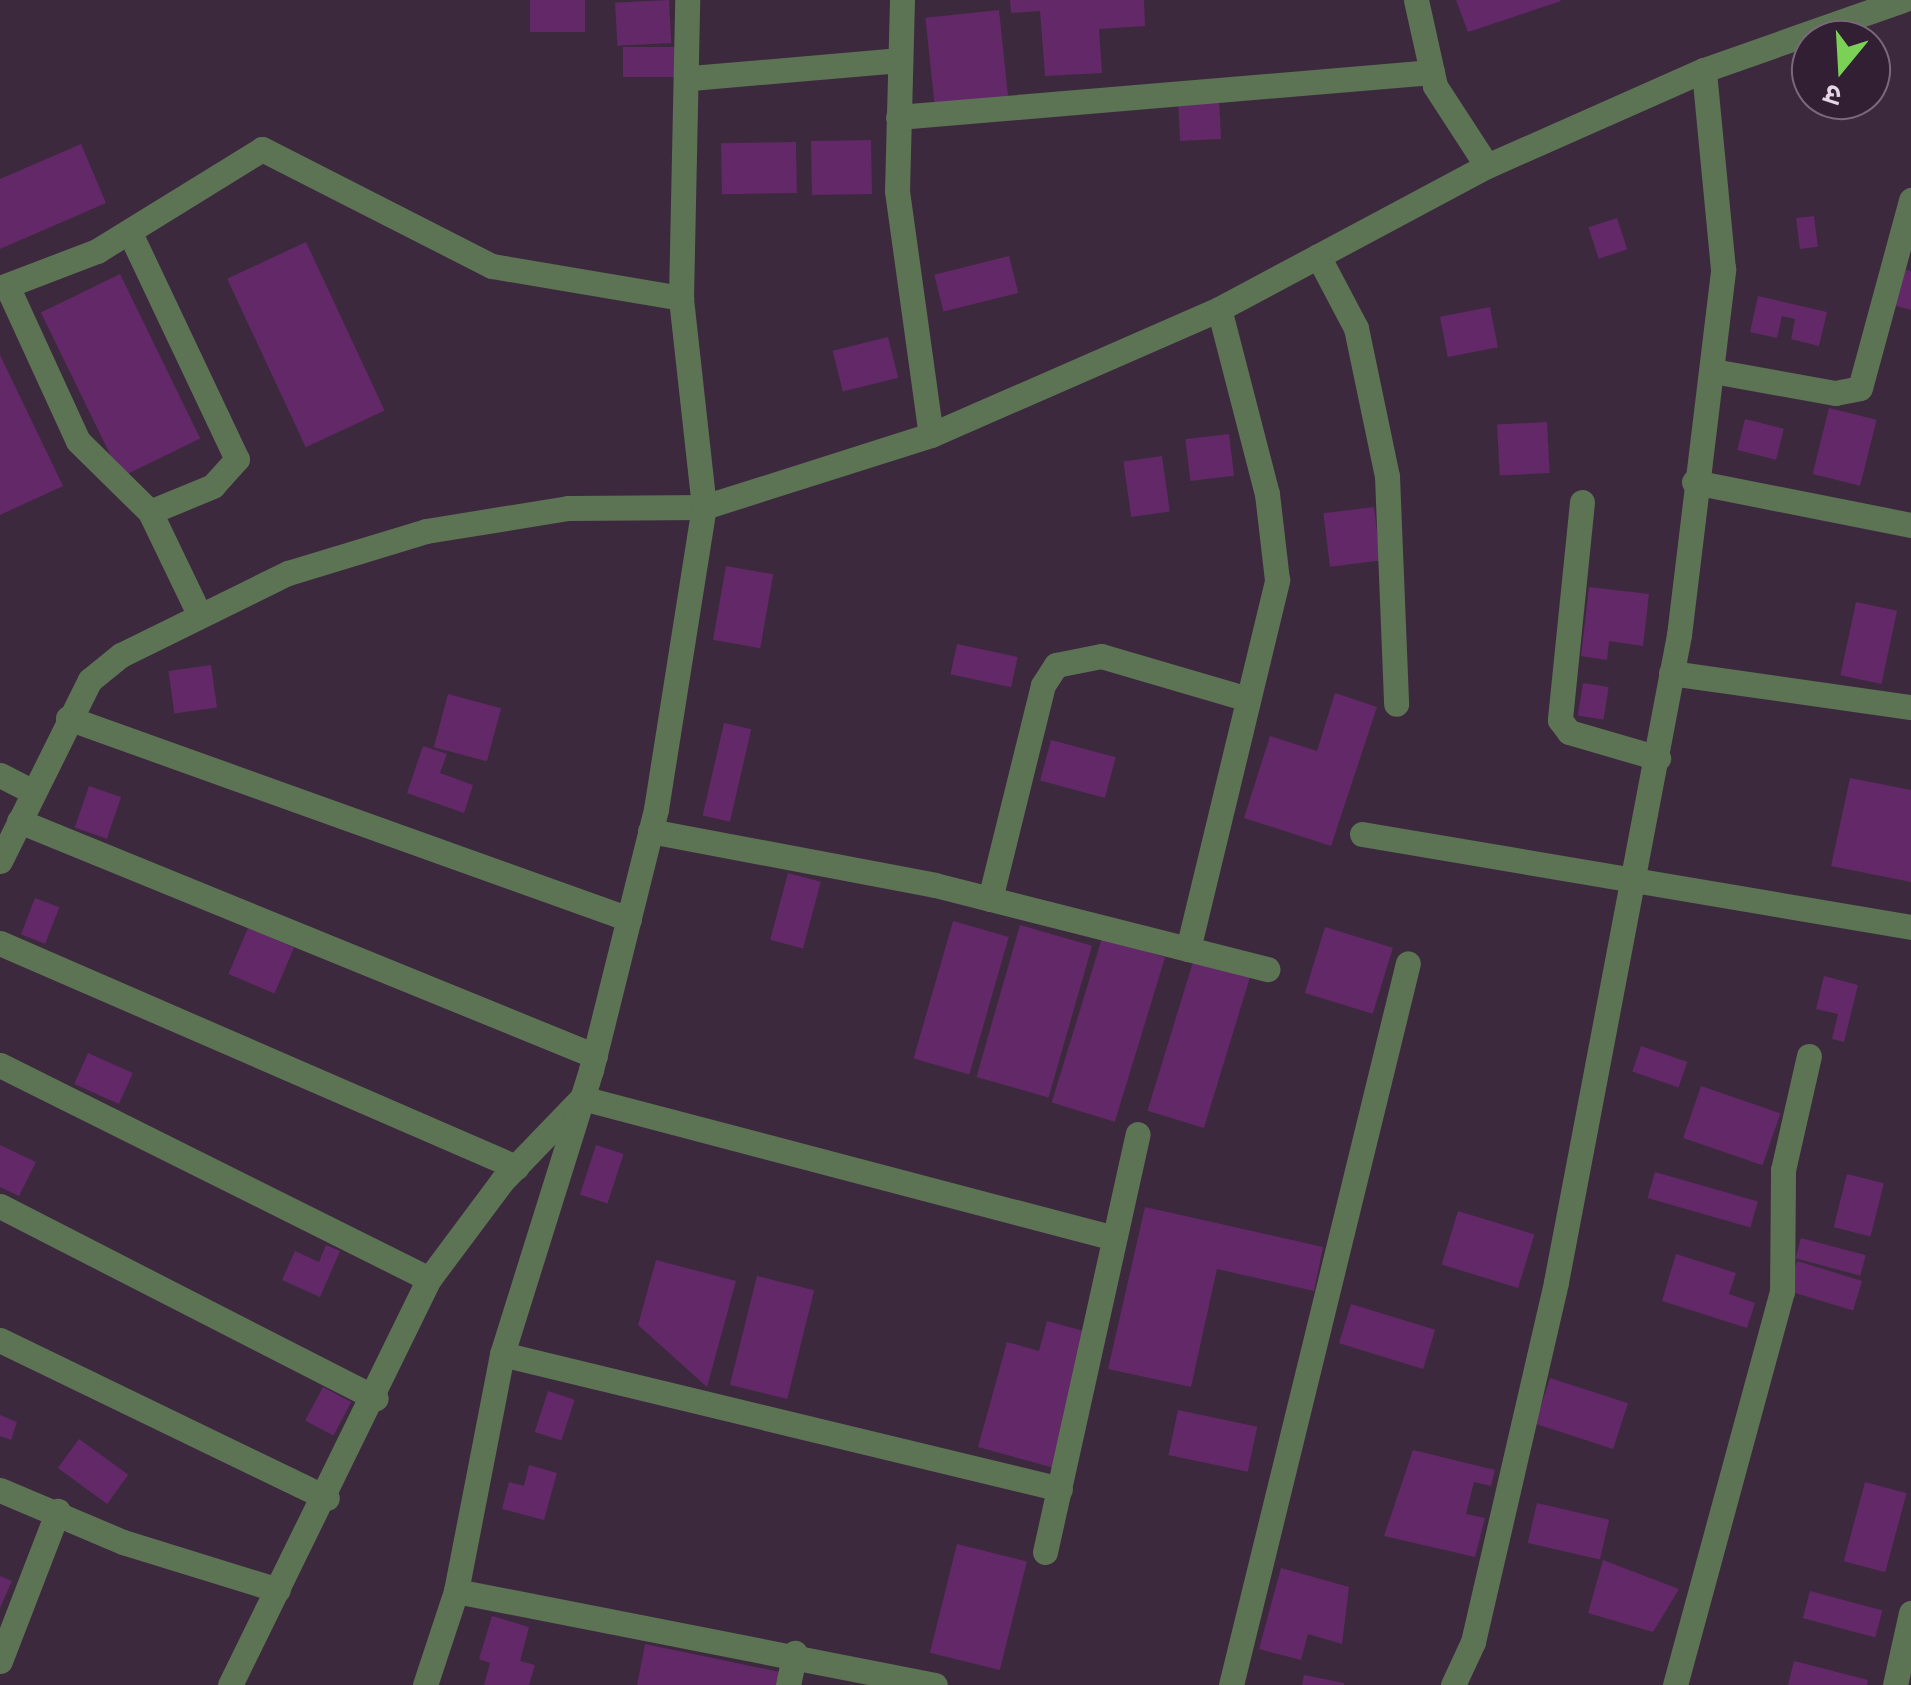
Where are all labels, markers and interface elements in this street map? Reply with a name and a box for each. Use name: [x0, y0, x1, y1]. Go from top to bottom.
north arrow: [1791, 20, 1891, 120]
text: उ: [1819, 77, 1846, 117]

